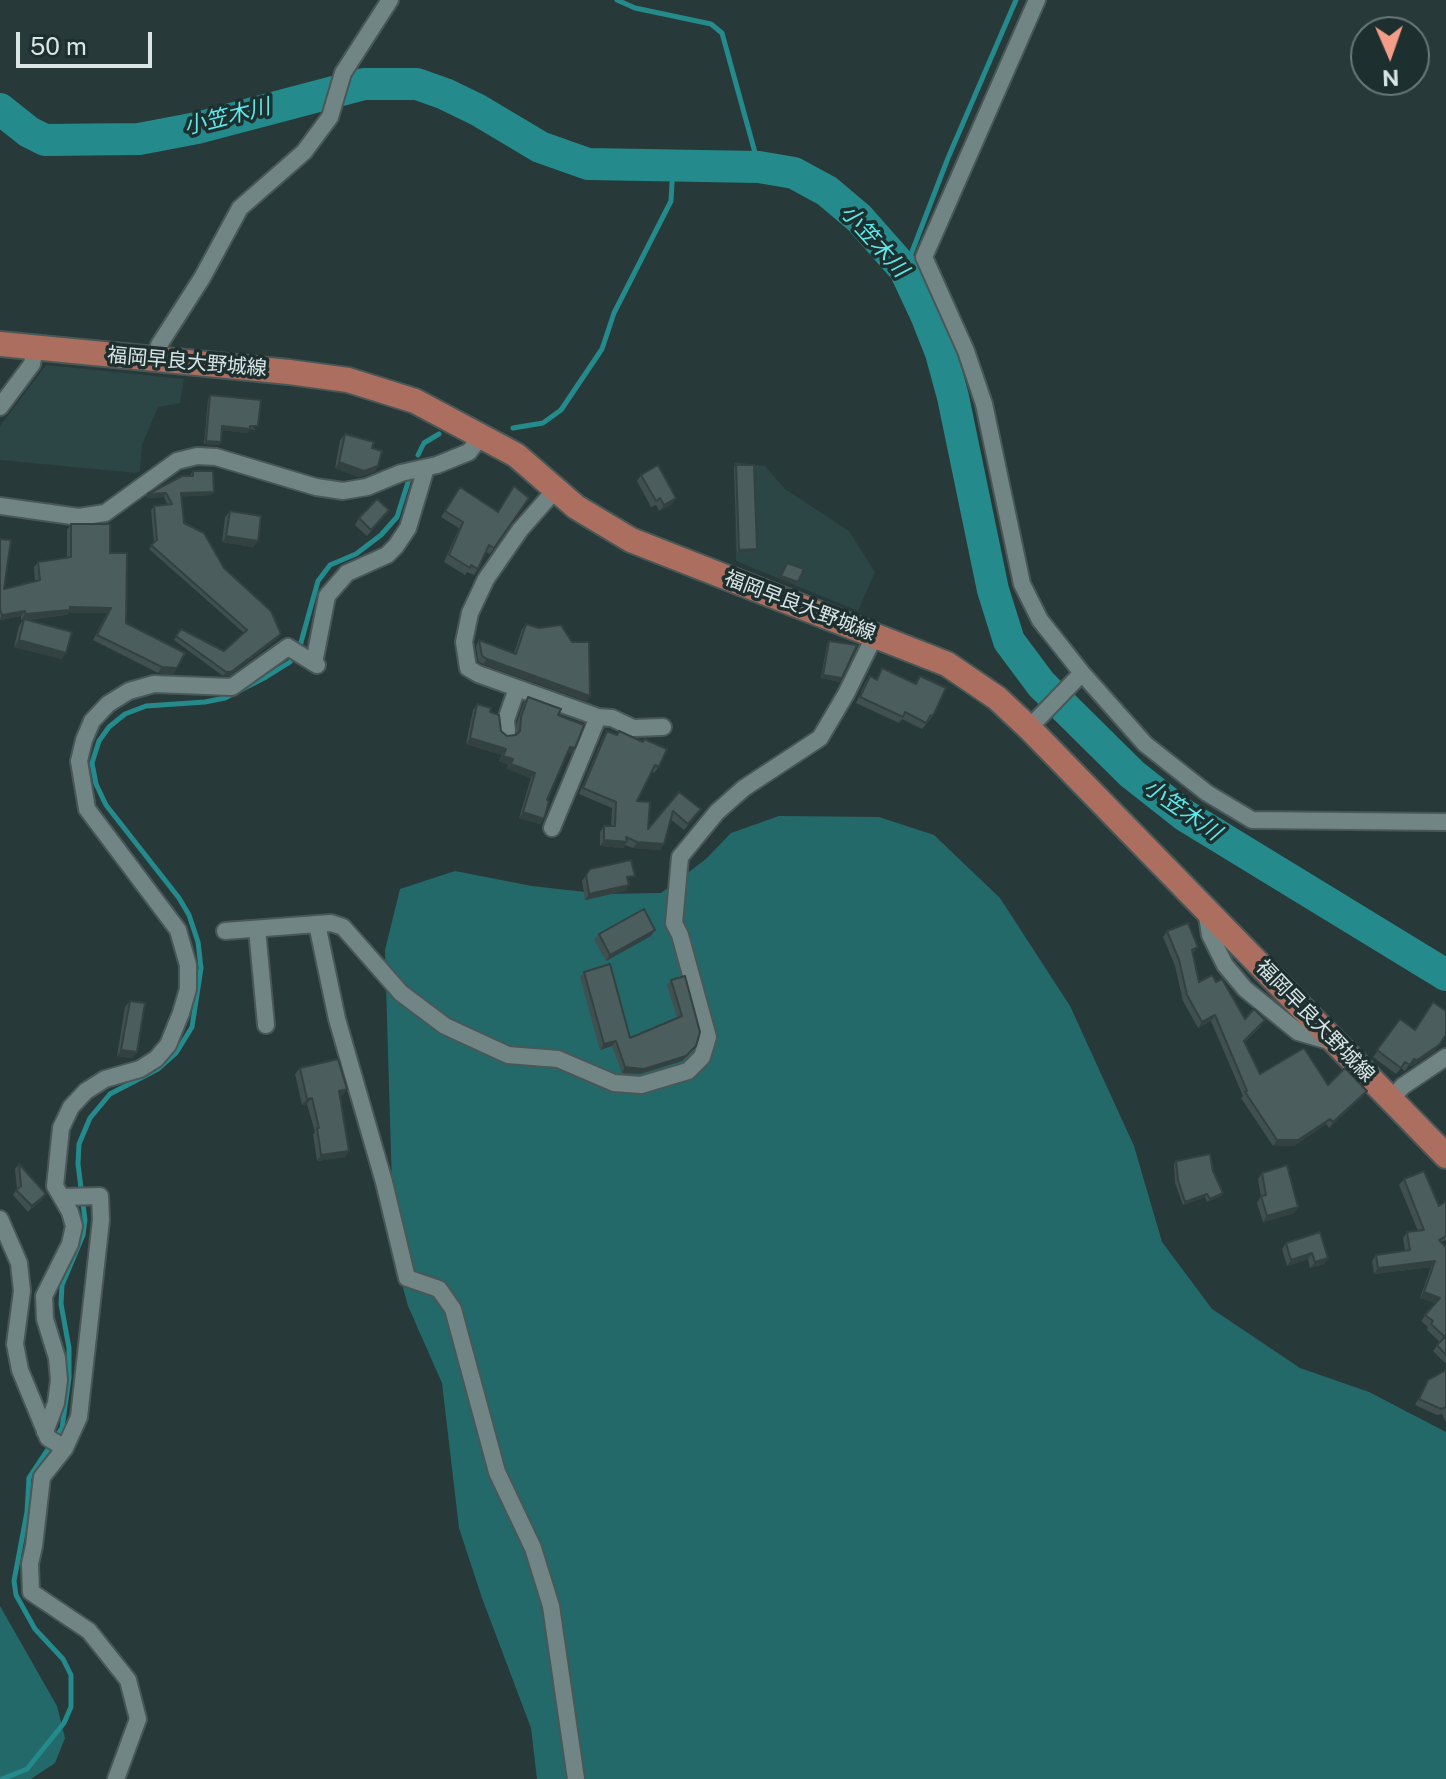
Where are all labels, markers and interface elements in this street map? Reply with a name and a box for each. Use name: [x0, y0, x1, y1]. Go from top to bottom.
scale bar: [20, 16, 156, 66]
north arrow: [1350, 16, 1430, 96]
text: 50 m: [30, 32, 87, 60]
text: N: [1382, 65, 1400, 91]
water label: 小笠木川: [181, 94, 273, 140]
water label: 小笠木川: [835, 199, 913, 283]
street label: 福岡早良大野城線: [106, 343, 268, 381]
street label: 福岡早良大野城線: [721, 566, 879, 646]
water label: 小笠木川: [1138, 774, 1226, 846]
street label: 福岡早良大野城線: [1251, 955, 1379, 1087]

